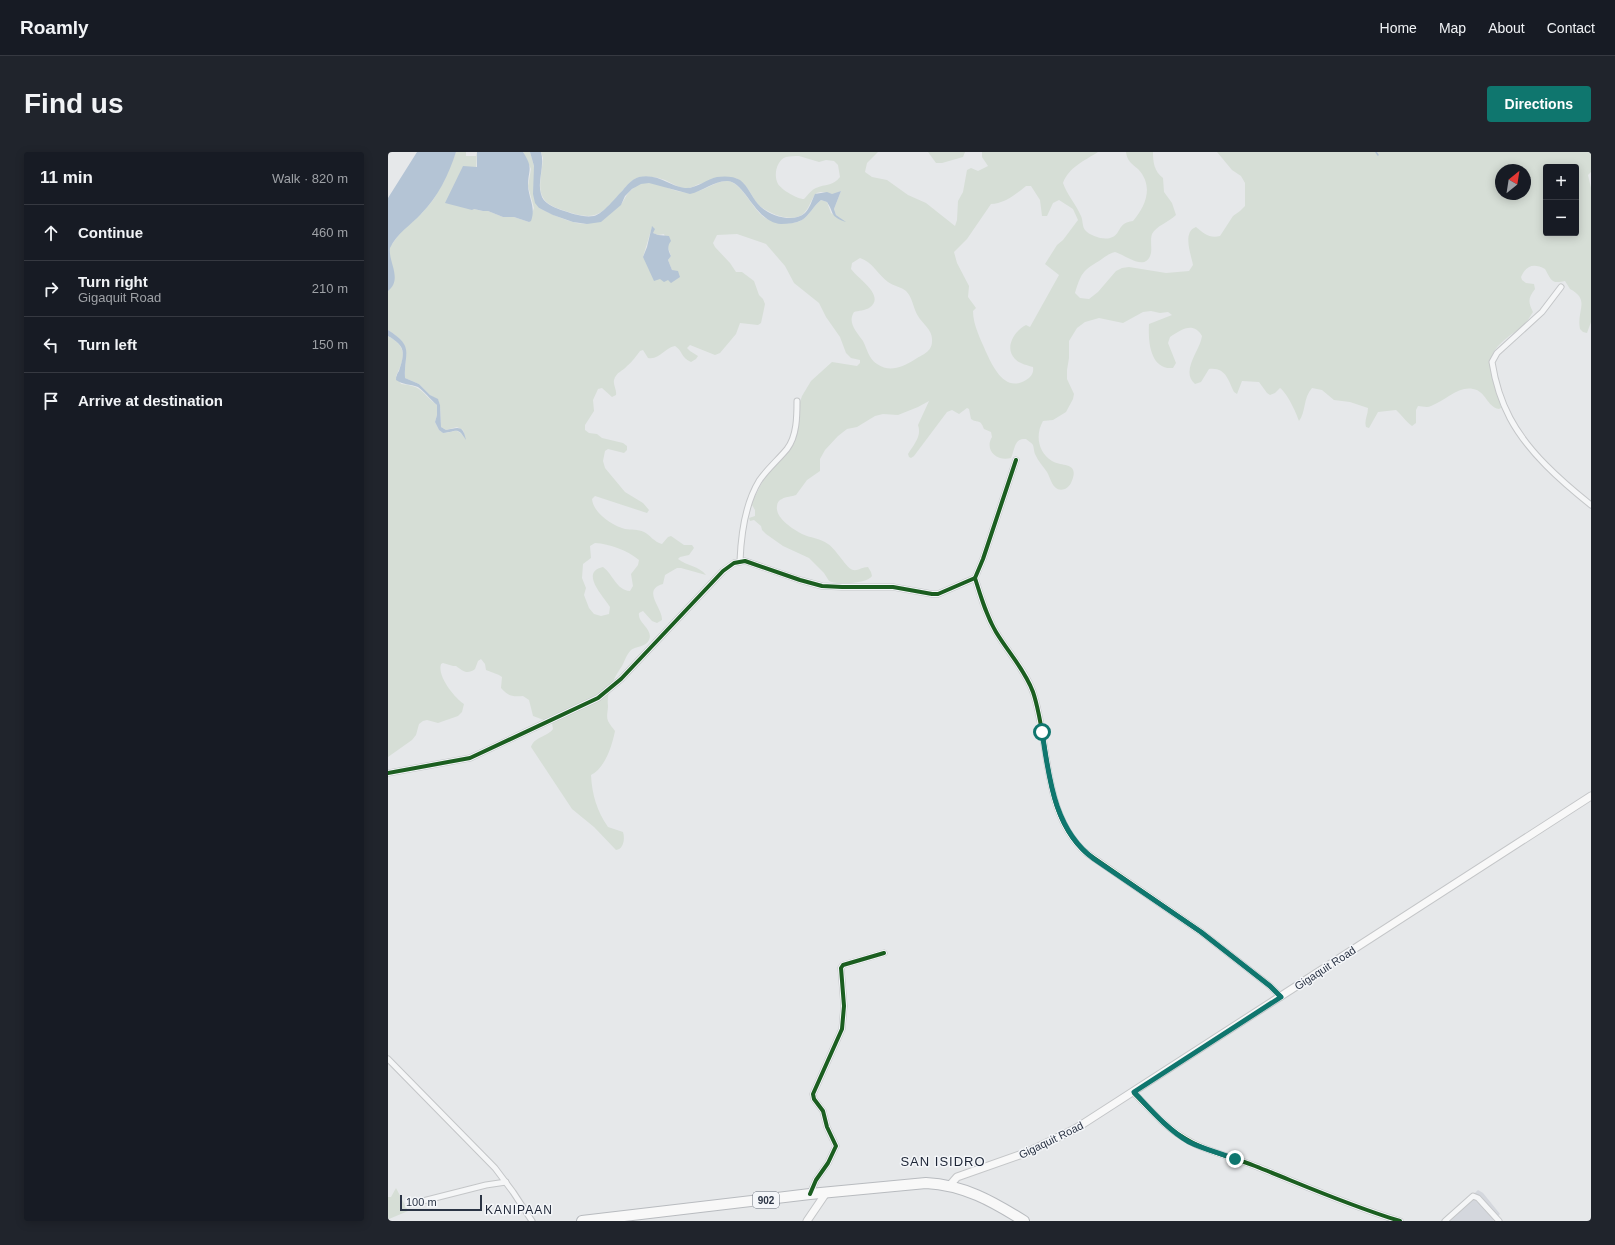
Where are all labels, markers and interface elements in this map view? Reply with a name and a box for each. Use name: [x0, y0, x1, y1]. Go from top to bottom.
text: Roamly: [20, 17, 89, 38]
text: Home: [1380, 20, 1417, 36]
text: Map: [1439, 20, 1466, 36]
text: About: [1488, 20, 1525, 36]
text: Contact: [1547, 20, 1595, 36]
button: Directions: [1487, 86, 1591, 122]
text: Find us: [24, 88, 124, 119]
north arrow: [1495, 164, 1531, 200]
map controls: [1543, 164, 1579, 236]
button: +: [1543, 164, 1579, 200]
text: 11 min: [40, 168, 93, 187]
text: Walk · 820 m: [272, 171, 348, 186]
button: −: [1543, 200, 1579, 236]
icon: ahead: [40, 222, 62, 244]
text: Continue: [78, 224, 143, 241]
text: 460 m: [312, 225, 348, 240]
text: Turn right: [78, 273, 148, 290]
icon: right: [40, 278, 62, 300]
text: 210 m: [312, 281, 348, 296]
text: Gigaquit Road: [78, 290, 161, 305]
icon: left: [40, 334, 62, 356]
text: Turn left: [78, 336, 137, 353]
text: 150 m: [312, 337, 348, 352]
icon: arrive: [40, 390, 62, 412]
text: Arrive at destination: [78, 392, 223, 409]
route start: [1033, 723, 1051, 741]
street label: Gigaquit Road: [1292, 944, 1358, 992]
street label: Gigaquit Road: [1017, 1119, 1085, 1161]
route end: [1226, 1150, 1244, 1168]
district label: SAN ISIDRO: [900, 1154, 986, 1169]
road number: 902: [753, 1192, 779, 1208]
scale bar: [400, 1193, 482, 1212]
text: 100 m: [406, 1196, 437, 1208]
district label: KANIPAAN: [485, 1203, 553, 1217]

